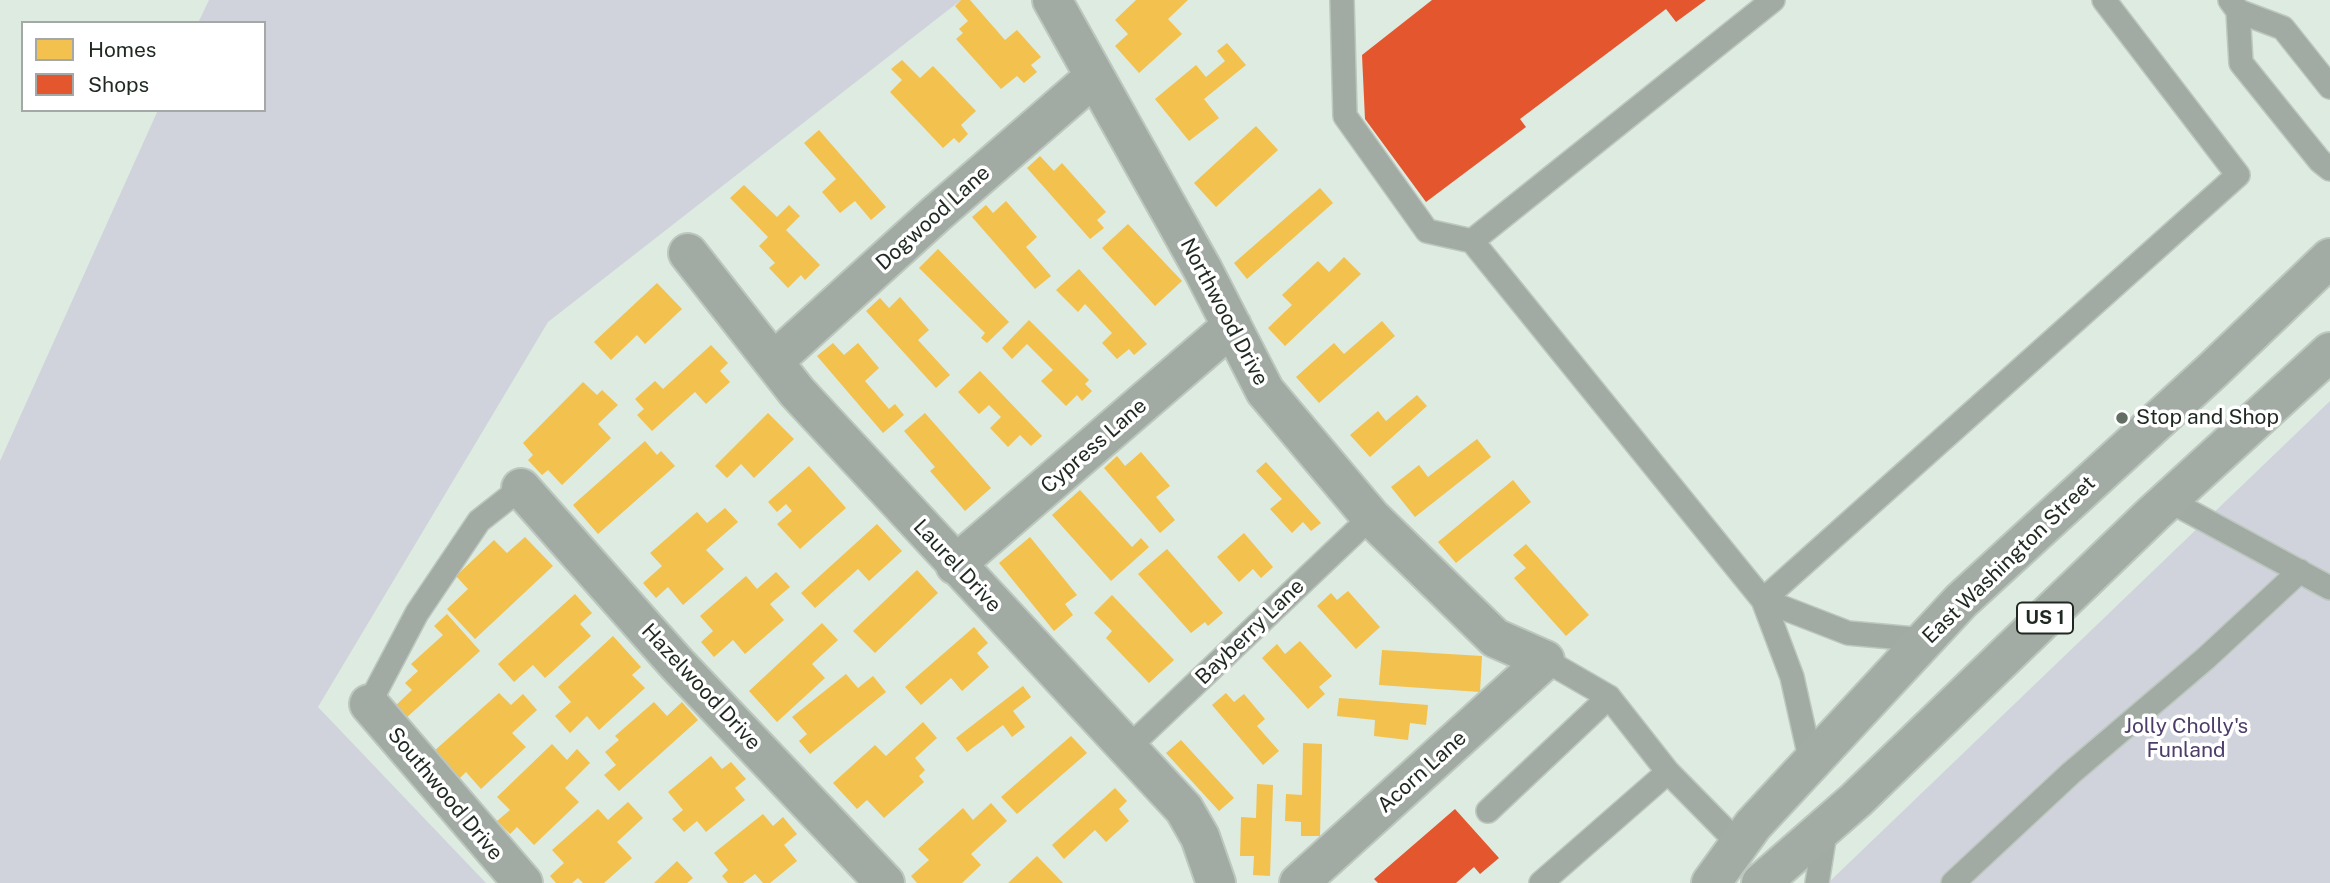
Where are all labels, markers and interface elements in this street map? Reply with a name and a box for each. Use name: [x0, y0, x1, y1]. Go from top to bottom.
legend: [21, 21, 266, 112]
text: Homes: [88, 37, 156, 62]
text: Shops: [88, 72, 149, 97]
street label: Dogwood Lane: [871, 160, 995, 276]
street label: Northwood Drive: [1175, 234, 1273, 390]
street label: Cypress Lane: [1036, 393, 1152, 499]
place label: Stop and Shop: [2136, 405, 2279, 431]
marker: Stop and Shop: [2114, 410, 2130, 426]
street label: East Washington Street: [1917, 471, 2101, 649]
street label: Laurel Drive: [908, 514, 1006, 618]
street label: Bayberry Lane: [1190, 574, 1310, 690]
road number: US 1: [2017, 603, 2073, 634]
street label: Hazelwood Drive: [636, 619, 766, 755]
park label: Jolly Cholly's Funland: [2124, 714, 2248, 764]
street label: Southwood Drive: [382, 722, 508, 866]
street label: Acorn Lane: [1372, 726, 1472, 818]

